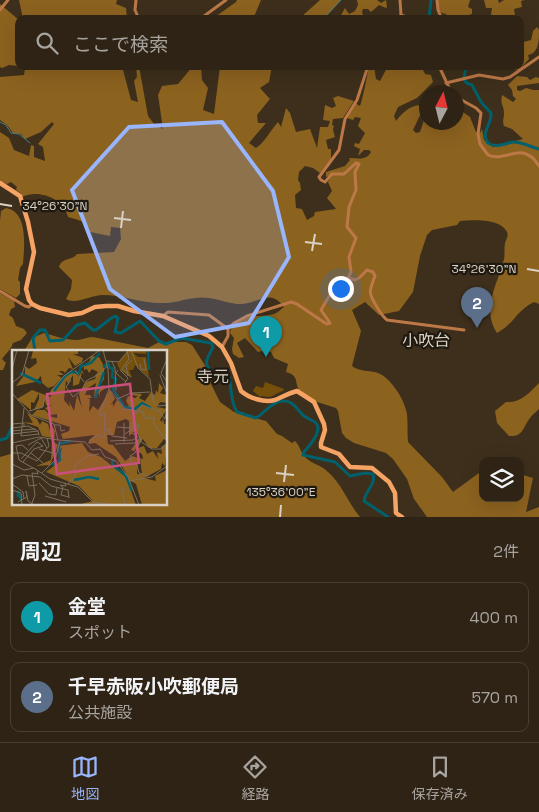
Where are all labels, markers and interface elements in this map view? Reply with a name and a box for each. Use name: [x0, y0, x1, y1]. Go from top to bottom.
search box: [15, 15, 524, 70]
icon: search: [33, 29, 61, 57]
text: ここで検索: [73, 32, 168, 57]
north arrow: [419, 85, 464, 130]
text: 34°26'30"N: [23, 198, 87, 214]
text: 34°26'30"N: [452, 261, 516, 277]
your location: [328, 276, 354, 302]
pin: 2: [461, 287, 493, 328]
pin: 1: [250, 316, 282, 357]
district label: 小吹台: [402, 330, 450, 351]
inset map: [12, 350, 168, 504]
district label: 寺元: [197, 366, 229, 387]
map controls: [479, 457, 524, 502]
button: layers: [479, 457, 524, 502]
text: 135°36'00"E: [247, 484, 316, 500]
text: 周辺: [20, 538, 62, 565]
text: 2件: [493, 541, 519, 562]
text: 金堂: [68, 594, 106, 619]
text: 1: [33, 607, 41, 628]
text: 400 m: [470, 607, 518, 628]
text: スポット: [68, 622, 132, 643]
text: 千早赤阪小吹郵便局: [68, 674, 239, 699]
text: 2: [32, 687, 42, 708]
text: 570 m: [472, 687, 518, 708]
text: 公共施設: [68, 702, 132, 723]
tab: 地図: [71, 753, 99, 803]
tab: 経路: [241, 753, 269, 803]
tab: 保存済み: [412, 753, 468, 803]

